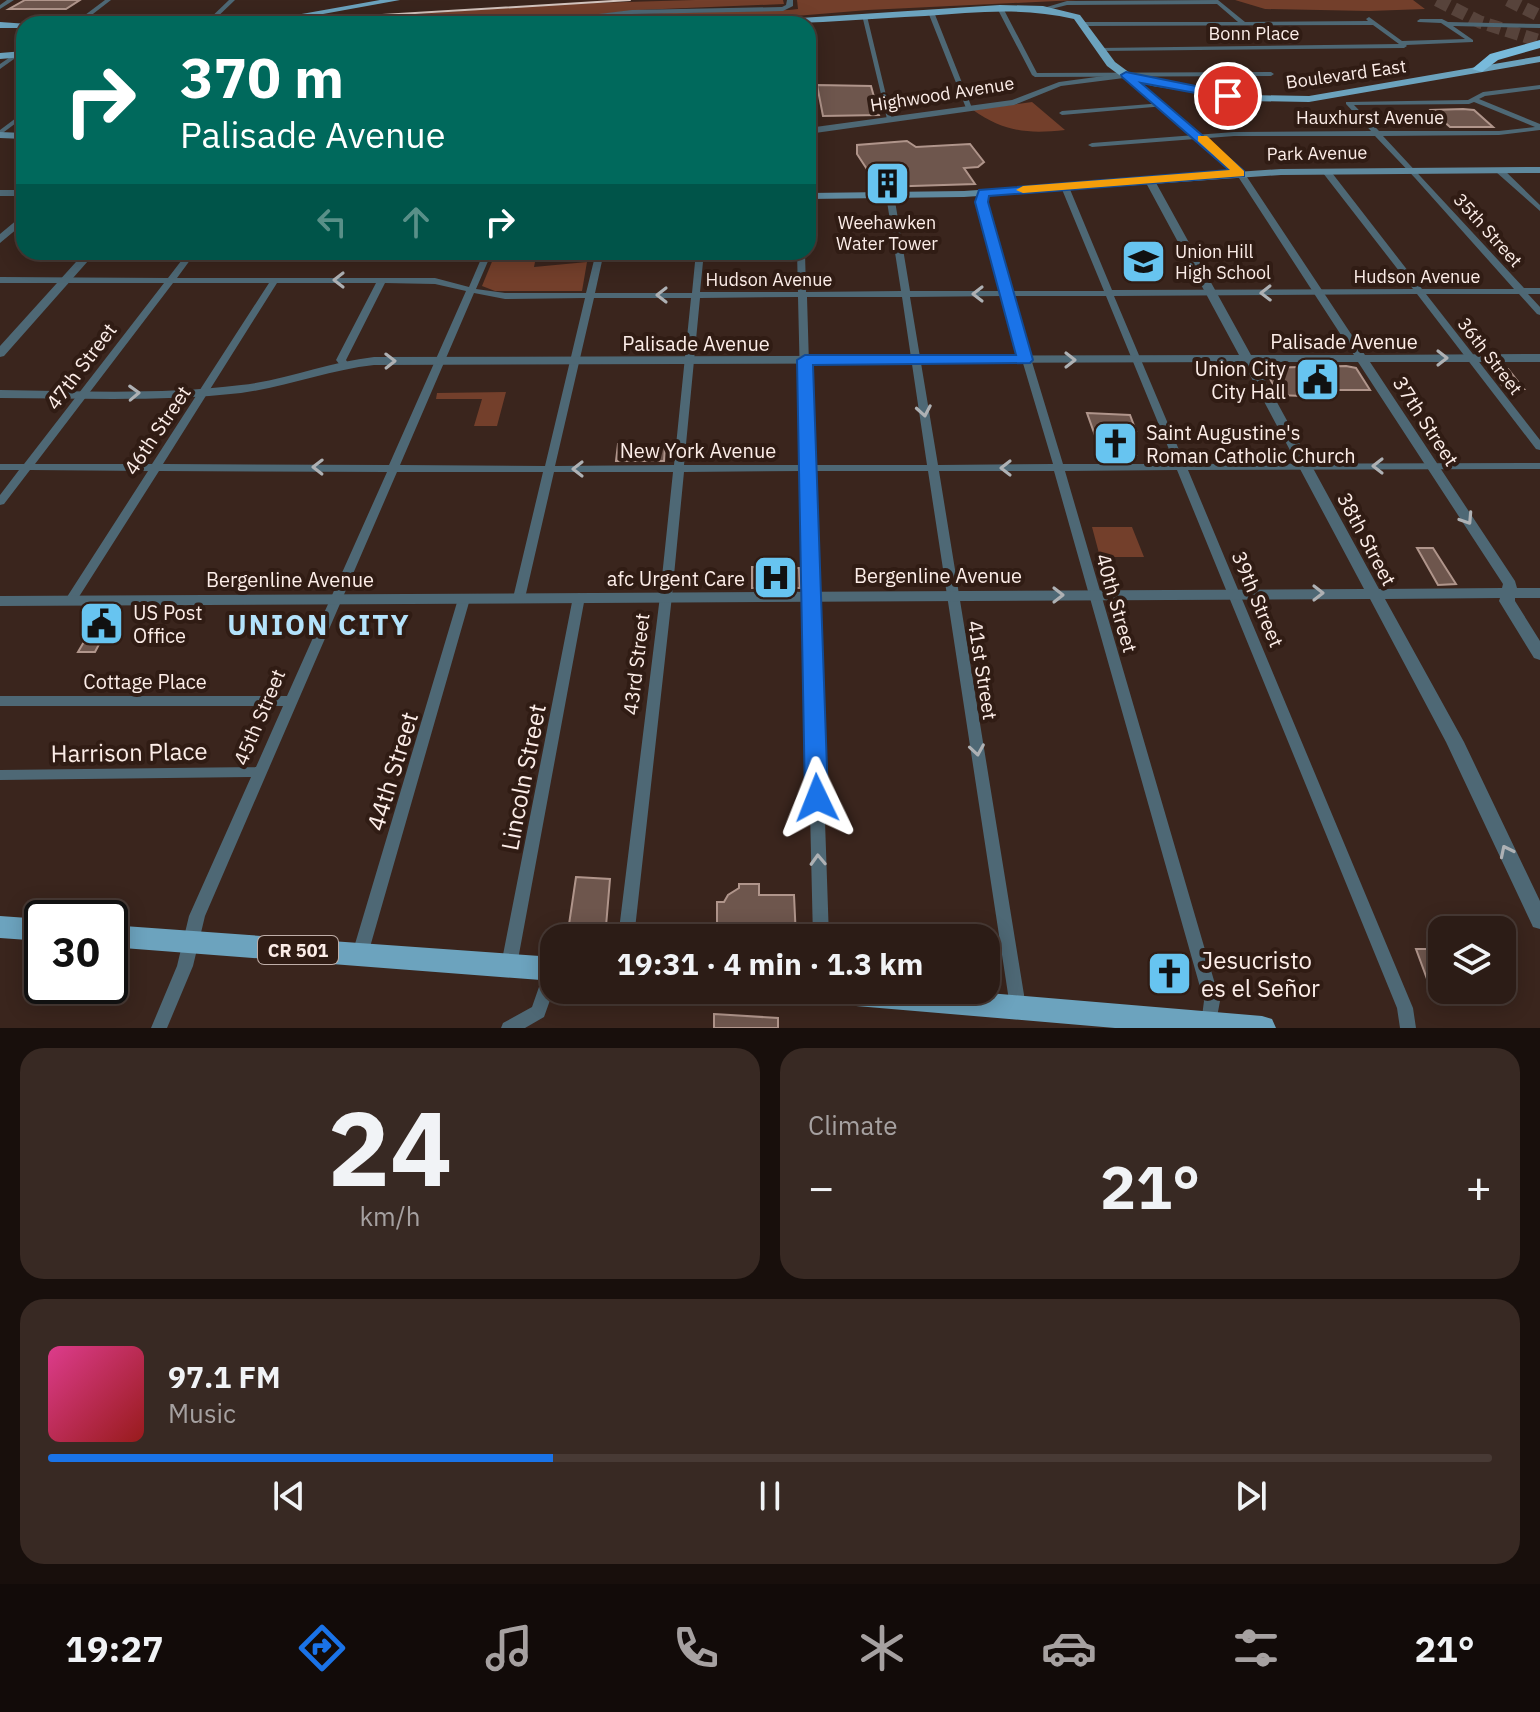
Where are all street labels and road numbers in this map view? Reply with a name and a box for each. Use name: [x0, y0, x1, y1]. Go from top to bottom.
street label: Bonn Place: [1209, 22, 1300, 45]
street label: Boulevard East: [1284, 54, 1408, 94]
street label: Highwood Avenue: [868, 71, 1016, 117]
street label: Hauxhurst Avenue: [1296, 106, 1444, 129]
street label: Park Avenue: [1266, 141, 1368, 165]
street label: 35th Street: [1449, 188, 1527, 272]
street label: Hudson Avenue: [1354, 265, 1481, 288]
street label: Hudson Avenue: [706, 268, 833, 291]
street label: 36th Street: [1453, 313, 1527, 399]
street label: 47th Street: [40, 317, 122, 415]
street label: Palisade Avenue: [1270, 328, 1418, 355]
street label: Palisade Avenue: [622, 330, 770, 357]
street label: 37th Street: [1387, 371, 1465, 471]
street label: 46th Street: [117, 380, 197, 480]
street label: New York Avenue: [620, 437, 776, 464]
street label: 38th Street: [1331, 488, 1403, 590]
street label: 39th Street: [1226, 547, 1290, 651]
street label: 40th Street: [1090, 550, 1144, 656]
street label: Bergenline Avenue: [854, 562, 1022, 589]
street label: Bergenline Avenue: [206, 566, 374, 593]
street label: 43rd Street: [616, 612, 656, 716]
street label: 41st Street: [962, 618, 1004, 722]
street label: 45th Street: [227, 665, 291, 769]
street label: Cottage Place: [83, 668, 207, 695]
street label: Lincoln Street: [493, 701, 553, 853]
street label: 44th Street: [359, 708, 425, 834]
street label: Harrison Place: [50, 735, 208, 769]
road number: CR 501: [258, 936, 338, 964]

